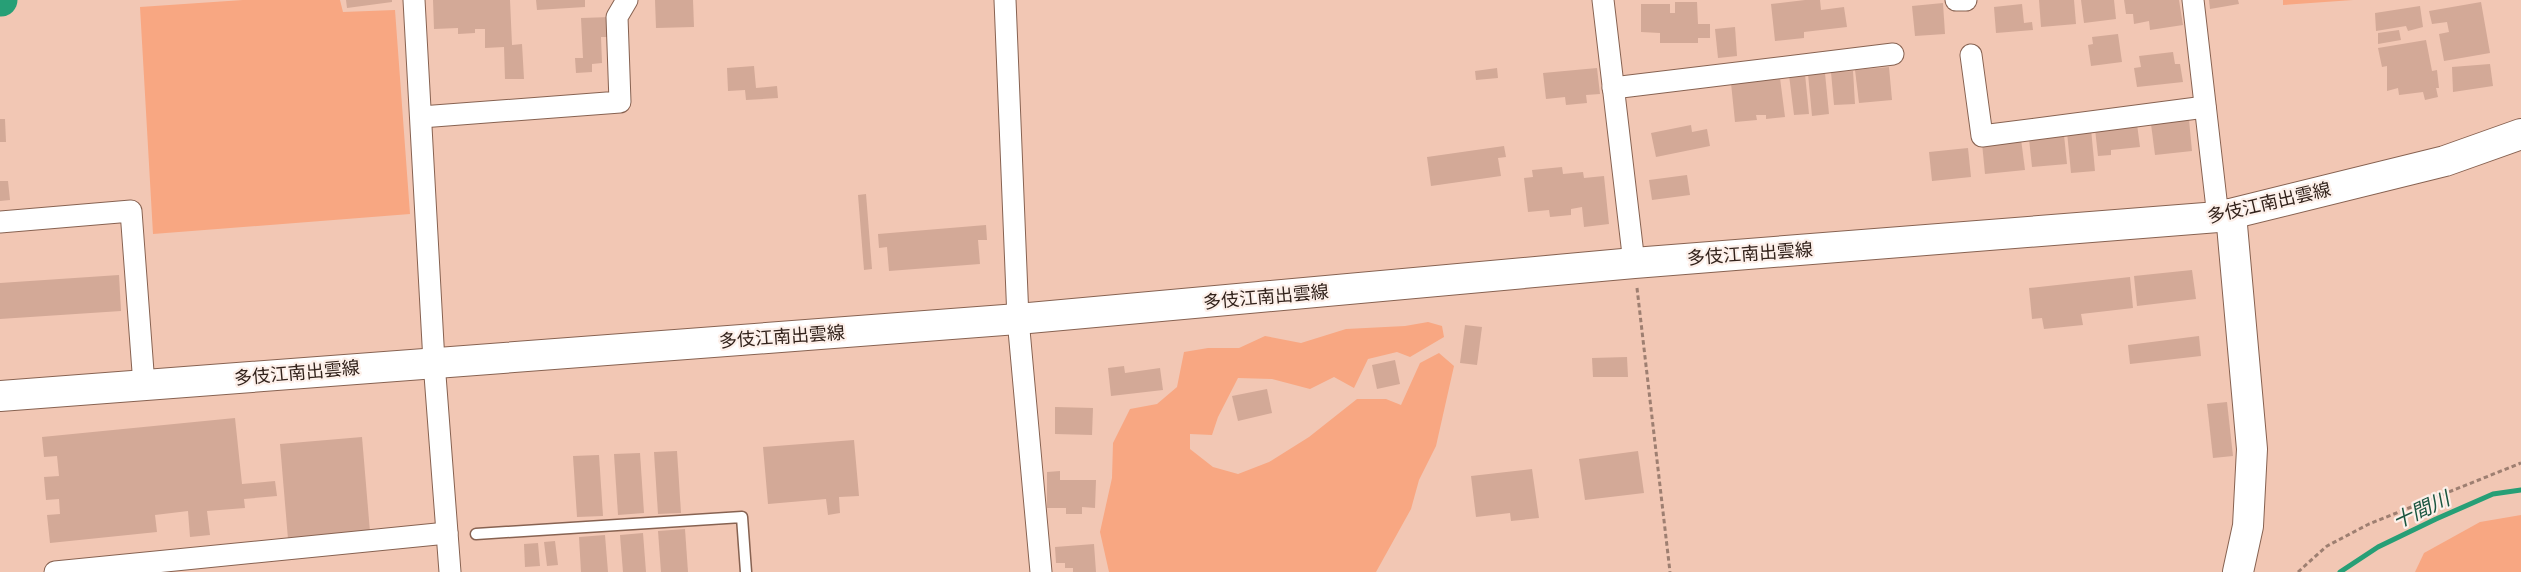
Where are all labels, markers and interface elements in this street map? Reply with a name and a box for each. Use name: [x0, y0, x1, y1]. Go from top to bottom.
street label: 多伎江南出雲線: [2205, 179, 2333, 227]
street label: 多伎江南出雲線: [1686, 240, 1814, 268]
street label: 多伎江南出雲線: [1202, 282, 1330, 312]
street label: 多伎江南出雲線: [718, 323, 846, 351]
street label: 多伎江南出雲線: [233, 358, 361, 388]
water label: 十間川: [2389, 487, 2455, 533]

